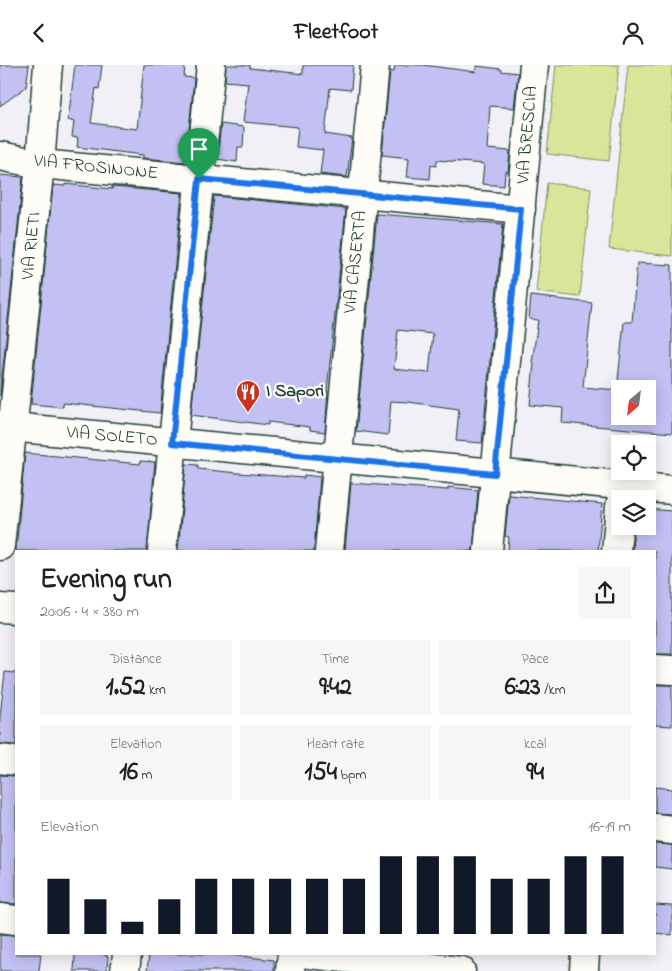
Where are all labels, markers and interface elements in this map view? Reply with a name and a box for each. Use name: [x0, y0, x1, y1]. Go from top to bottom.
text: Fleetfoot: [294, 17, 378, 49]
icon: back: [25, 19, 53, 47]
icon: person: [619, 19, 647, 47]
street label: VIA BRESCIA: [511, 85, 545, 186]
pin: [178, 128, 220, 179]
icon: arrive: [185, 135, 213, 163]
street label: VIA FROSINONE: [32, 148, 159, 187]
street label: VIA CASERTA: [338, 209, 374, 316]
street label: VIA RIETI: [15, 211, 48, 282]
restaurant icon: I Sapori: [235, 379, 261, 413]
place label: I Sapori: [266, 379, 324, 405]
north arrow: [611, 380, 656, 425]
map controls: [611, 380, 656, 535]
street label: VIA SOLETO: [64, 420, 159, 454]
button: locate: [611, 435, 656, 480]
button: layers: [611, 490, 656, 535]
text: Evening run: [40, 560, 172, 601]
button: share: [579, 567, 631, 619]
text: 20:06 · 4 × 380 m: [40, 600, 139, 624]
text: Distance: [110, 649, 162, 670]
text: Time: [322, 649, 349, 670]
text: Pace: [522, 649, 549, 670]
text: 1.52: [106, 670, 145, 706]
text: 9:42: [319, 670, 352, 706]
text: 6:23: [505, 670, 541, 706]
text: km: [145, 680, 166, 701]
text: /km: [541, 680, 566, 701]
text: Elevation: [110, 734, 162, 755]
text: Heart rate: [307, 734, 364, 755]
text: kcal: [524, 734, 546, 755]
text: 16: [119, 755, 138, 791]
text: 154: [305, 755, 337, 791]
text: 94: [526, 755, 544, 791]
text: m: [138, 765, 152, 786]
text: bpm: [337, 765, 366, 786]
text: Elevation: [40, 815, 99, 839]
text: 16–19 m: [588, 815, 631, 839]

